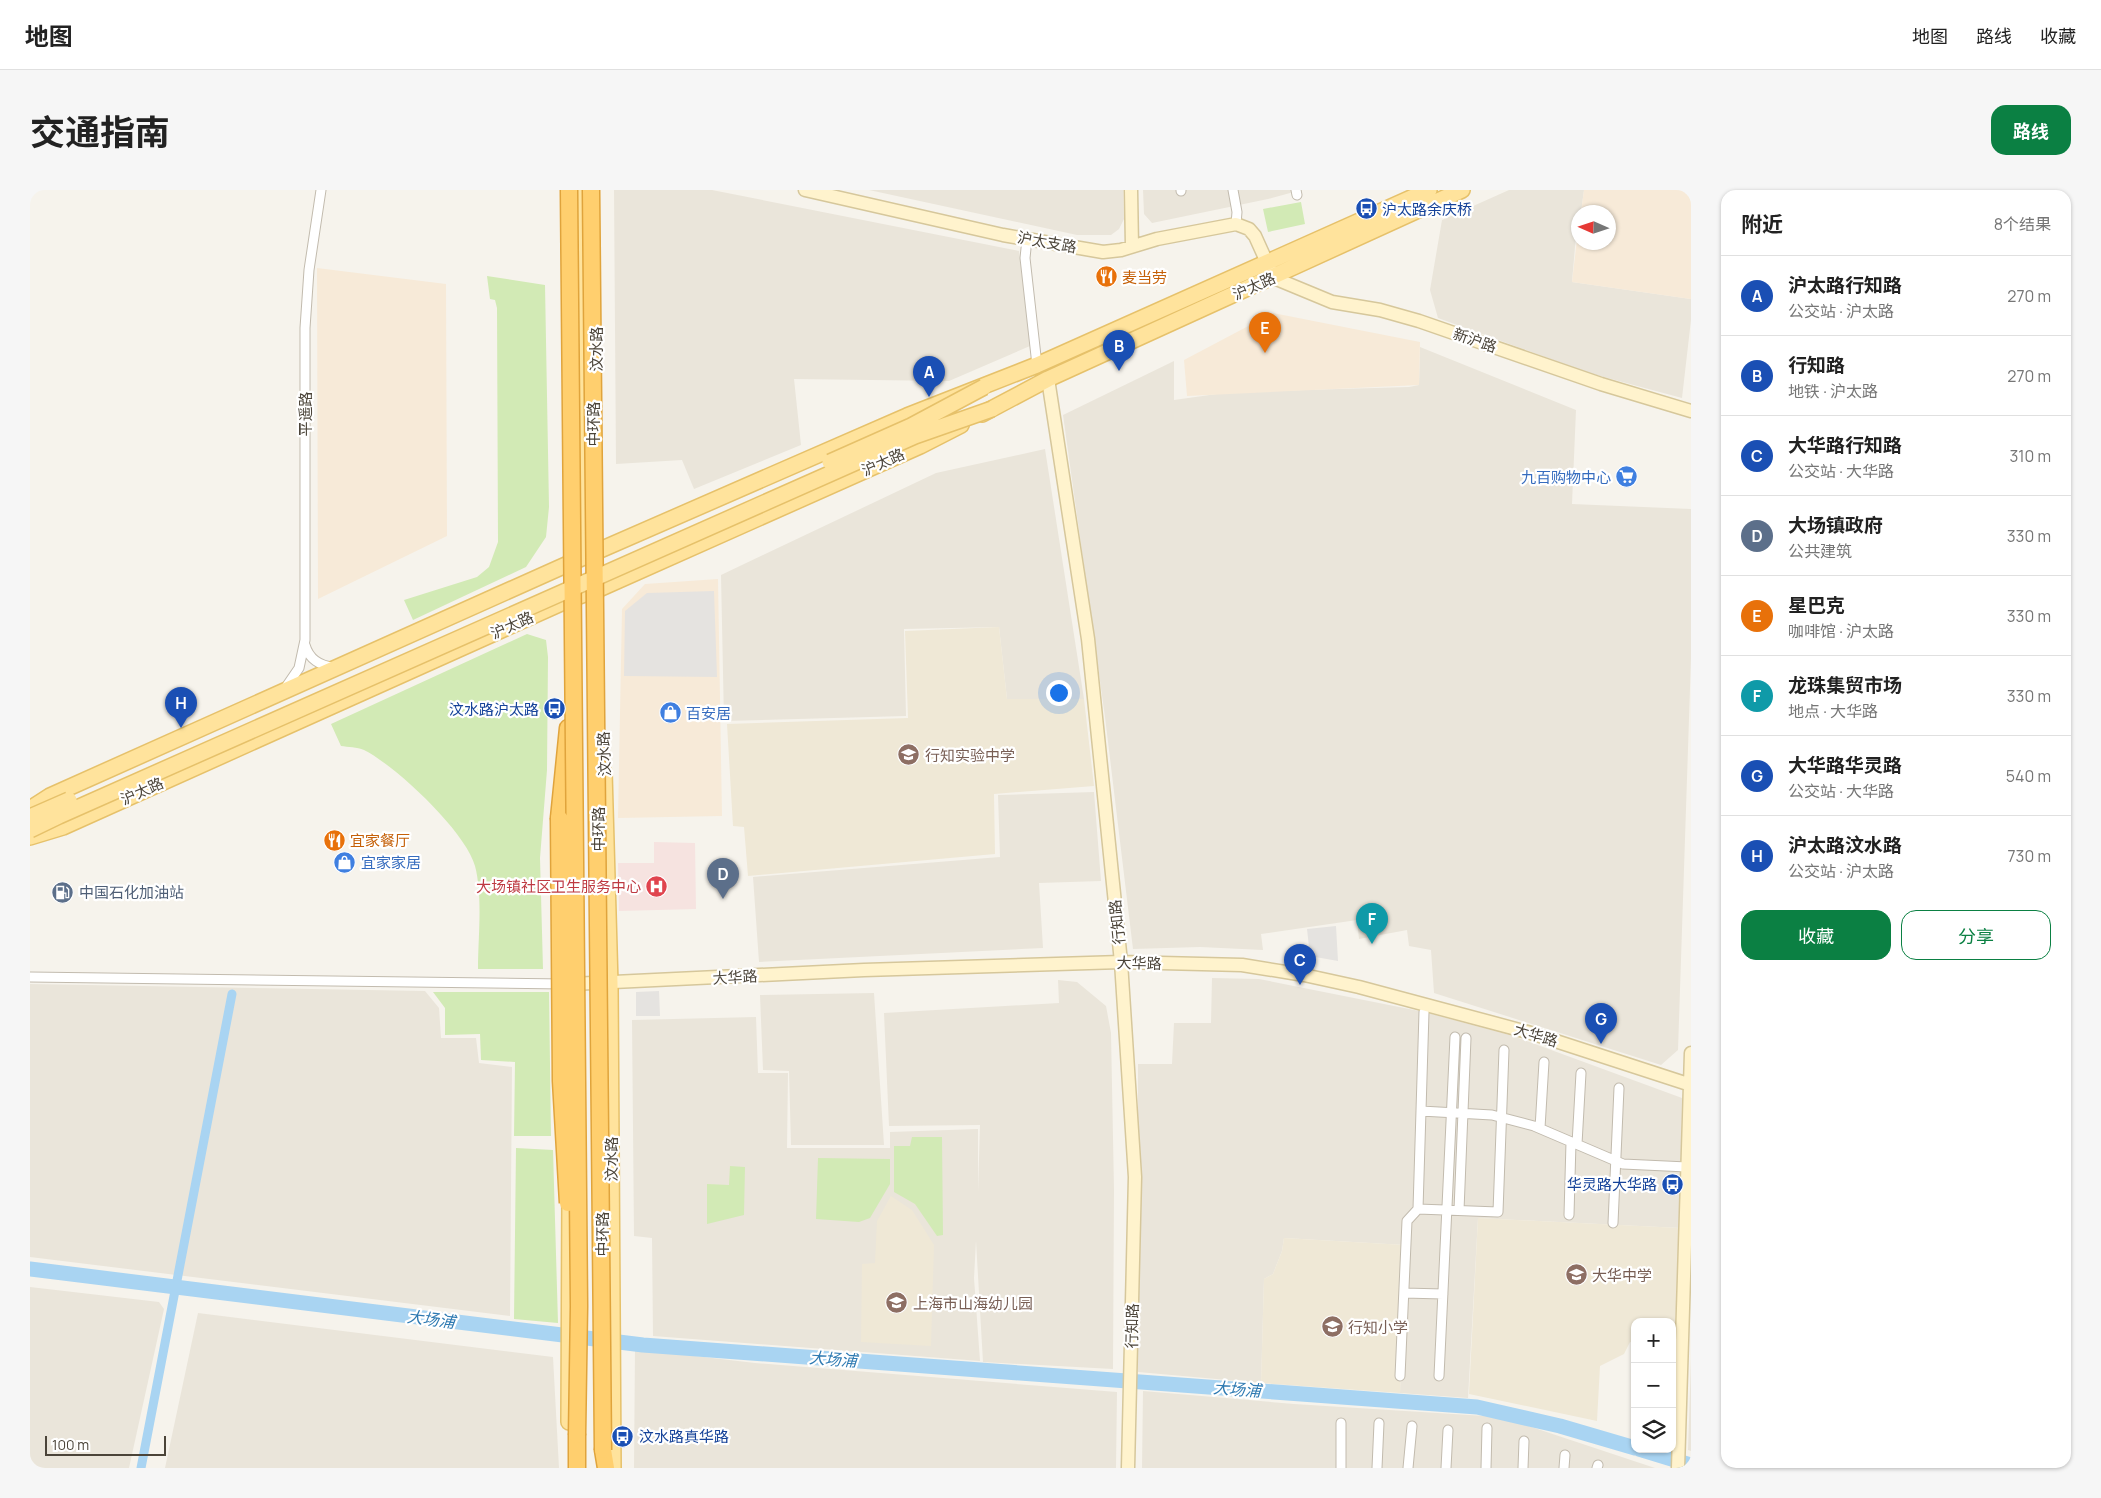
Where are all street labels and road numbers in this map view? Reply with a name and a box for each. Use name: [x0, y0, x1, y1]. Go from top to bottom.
street label: 沪太支路: [1016, 226, 1078, 258]
street label: 沪太路: [1229, 267, 1279, 305]
street label: 新沪路: [1450, 323, 1500, 357]
street label: 汶水路: [586, 326, 607, 372]
street label: 平遥路: [295, 391, 316, 437]
street label: 中环路: [583, 401, 604, 447]
street label: 沪太路: [858, 443, 908, 481]
street label: 沪太路: [487, 606, 537, 644]
street label: 汶水路: [593, 731, 615, 777]
street label: 沪太路: [117, 772, 167, 810]
street label: 中环路: [588, 806, 609, 852]
street label: 行知路: [1104, 899, 1130, 945]
street label: 大华路: [1116, 952, 1162, 974]
street label: 大华路: [712, 965, 758, 989]
street label: 大华路: [1511, 1018, 1561, 1052]
street label: 汶水路: [601, 1136, 622, 1182]
street label: 中环路: [592, 1211, 613, 1257]
street label: 行知路: [1121, 1303, 1143, 1349]

